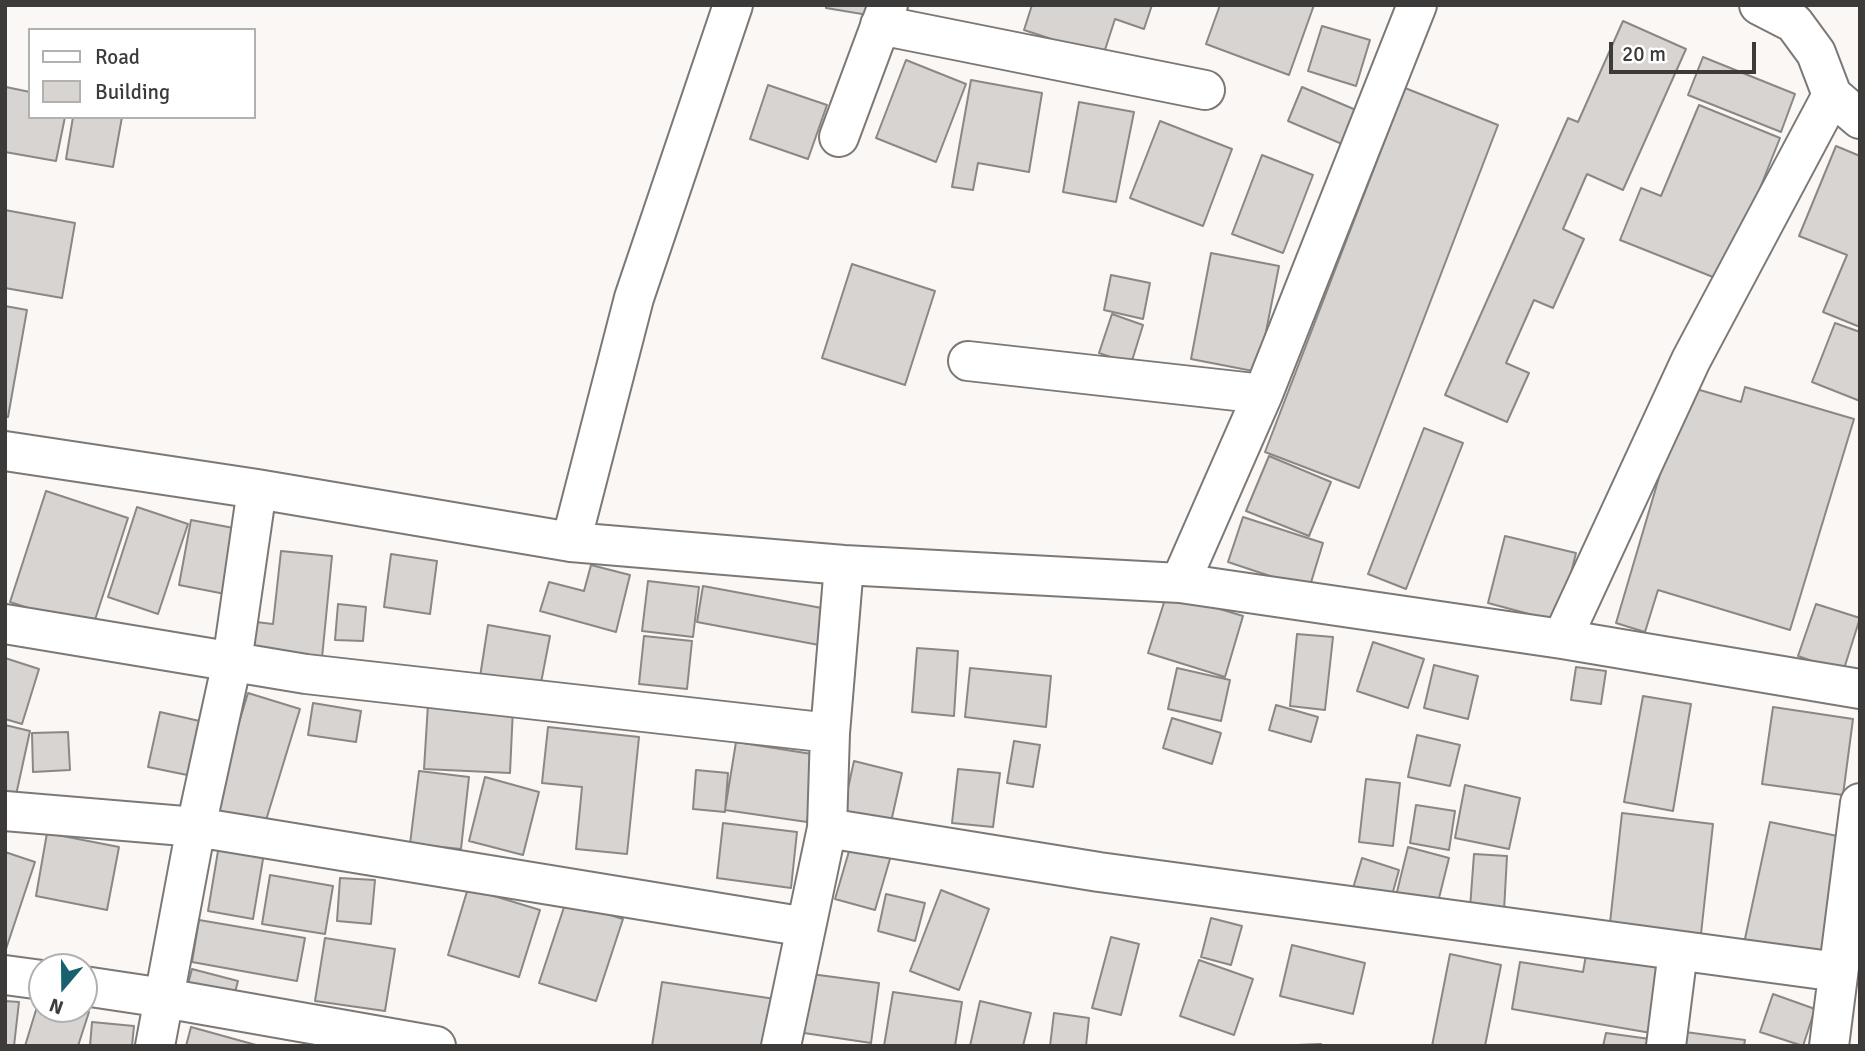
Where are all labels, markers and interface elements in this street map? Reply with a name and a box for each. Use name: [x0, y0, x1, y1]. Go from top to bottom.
legend: [28, 28, 256, 119]
scale bar: [1613, 28, 1760, 72]
text: 20 m: [1622, 41, 1666, 67]
text: Road: [95, 44, 140, 70]
text: Building: [95, 79, 170, 105]
north arrow: [28, 953, 98, 1023]
text: N: [46, 992, 67, 1019]

